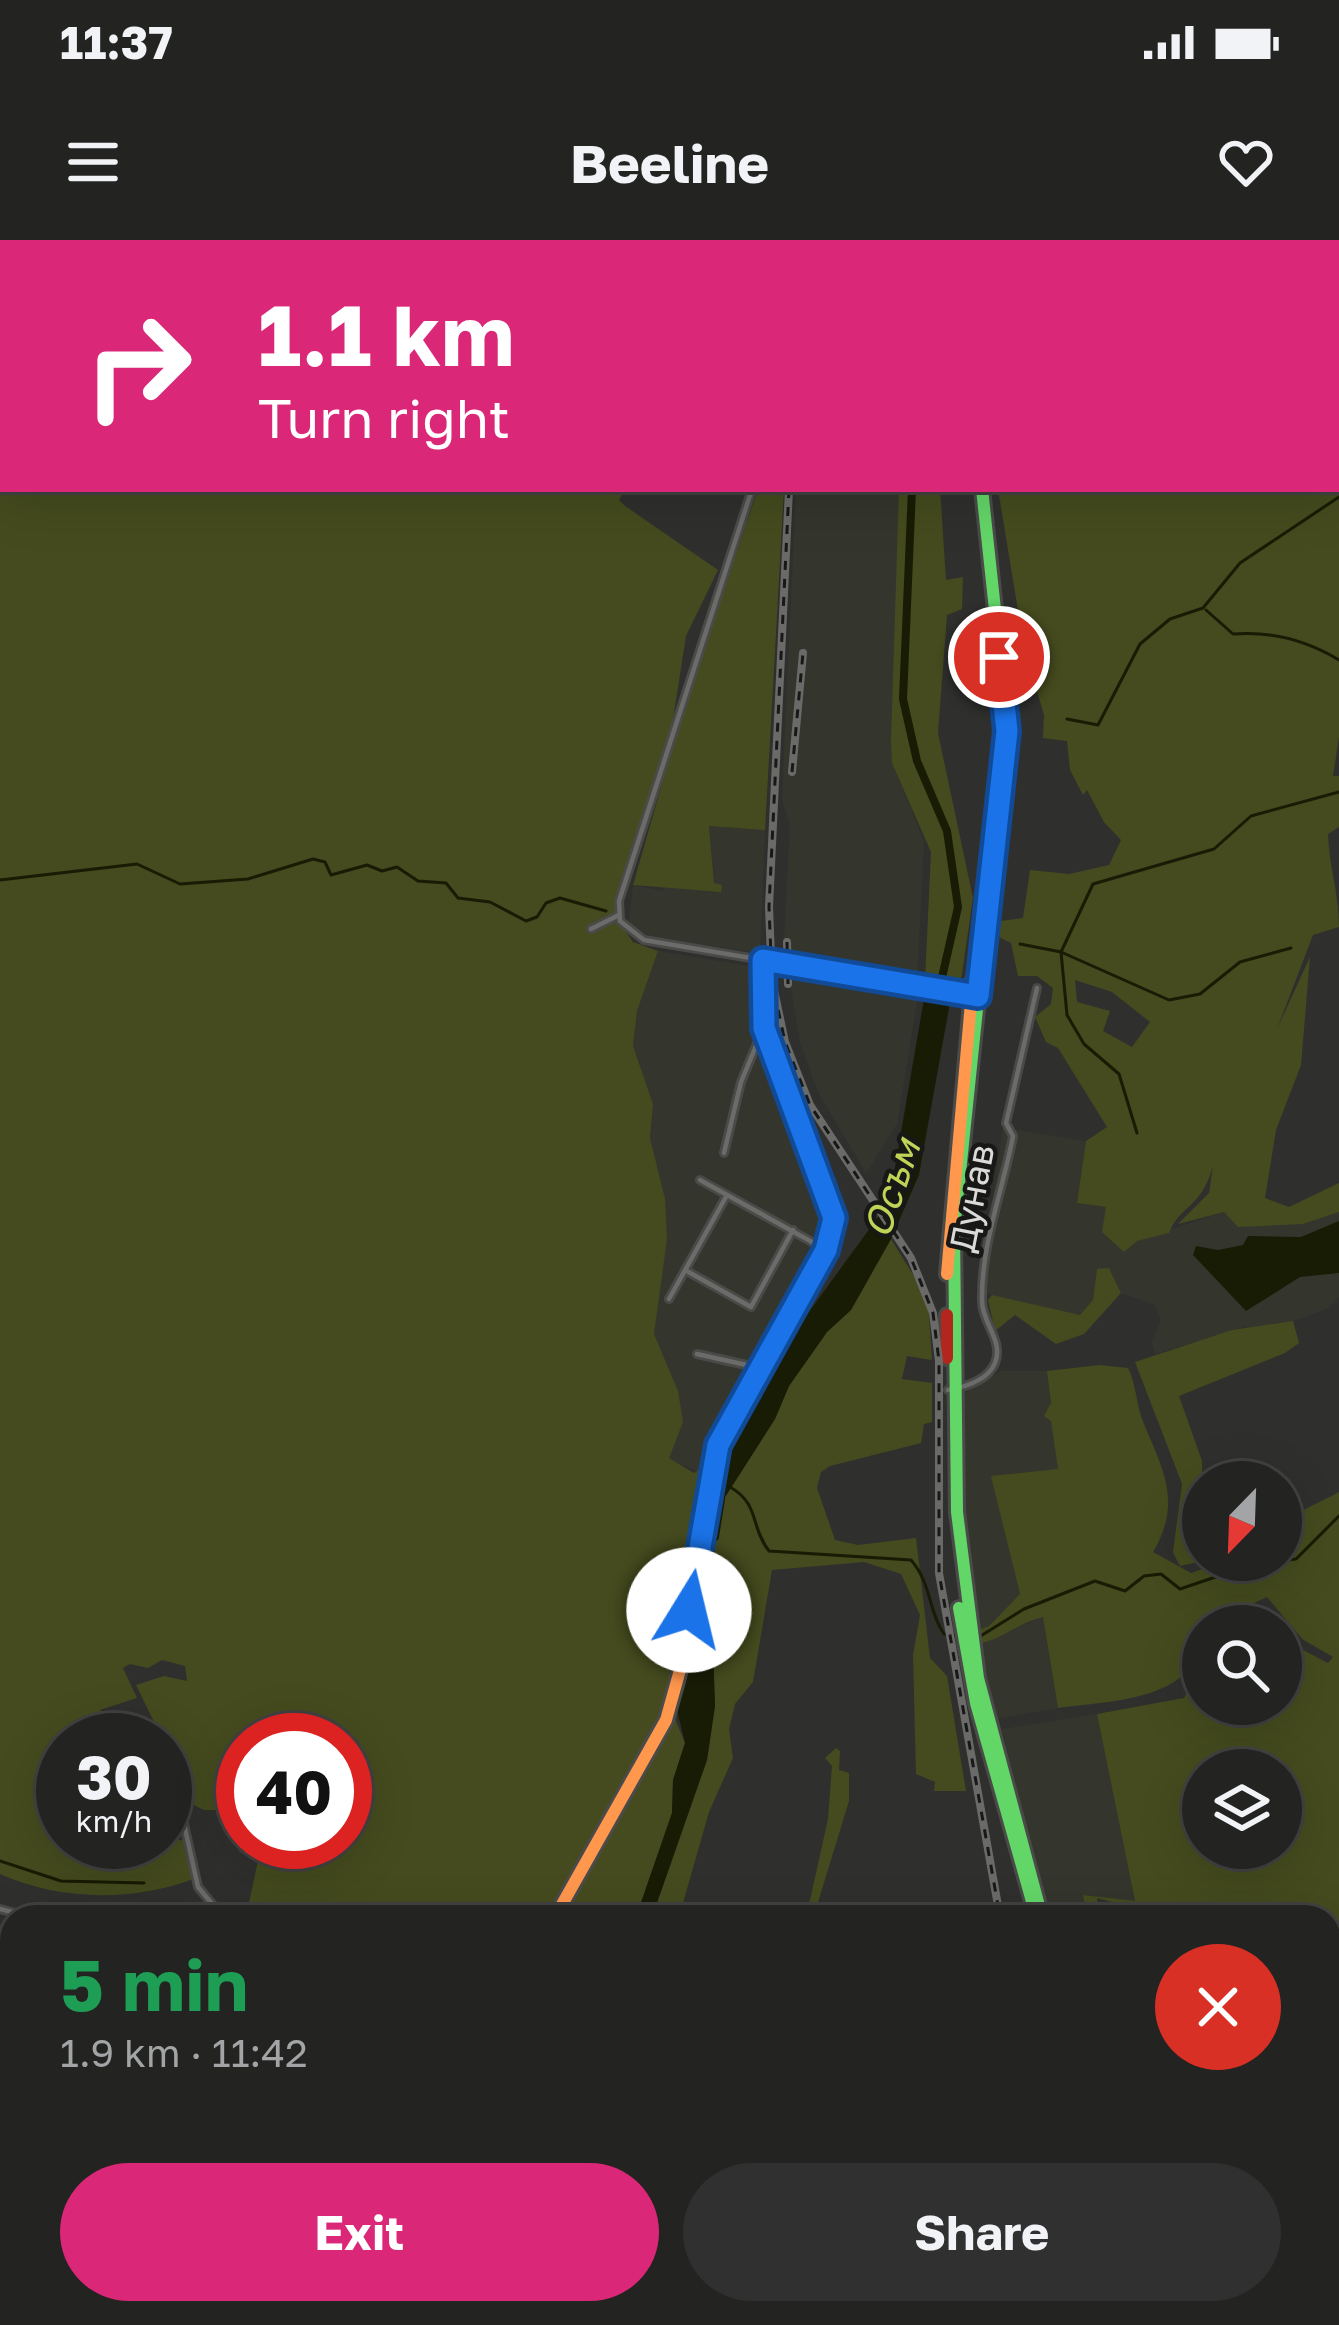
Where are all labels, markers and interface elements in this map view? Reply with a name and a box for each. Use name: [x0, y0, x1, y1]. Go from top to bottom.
text: 11:37: [60, 15, 173, 69]
icon: menu: [60, 129, 126, 195]
icon: heart: [1213, 129, 1279, 195]
text: Beeline: [570, 130, 769, 195]
text: 1.1 km: [258, 284, 515, 384]
icon: right: [60, 288, 216, 444]
text: Turn right: [258, 385, 510, 450]
pin: [948, 606, 1050, 708]
icon: arrive: [966, 624, 1032, 690]
water label: Осъм: [852, 1130, 931, 1243]
street label: Дунав: [940, 1141, 1002, 1255]
north arrow: [1182, 1461, 1302, 1581]
map controls: [1182, 1461, 1302, 1869]
position arrow: [626, 1547, 752, 1673]
button: search: [1182, 1605, 1302, 1725]
speed limit sign: 40: [216, 1713, 372, 1869]
text: 30: [76, 1740, 152, 1812]
button: layers: [1182, 1749, 1302, 1869]
text: km/h: [76, 1803, 152, 1839]
text: 5 min: [60, 1940, 248, 2027]
button: close: [1155, 1944, 1281, 2070]
text: 1.9 km · 11:42: [60, 2029, 308, 2076]
button: Exit: [60, 2163, 659, 2301]
button: Share: [683, 2163, 1281, 2301]

